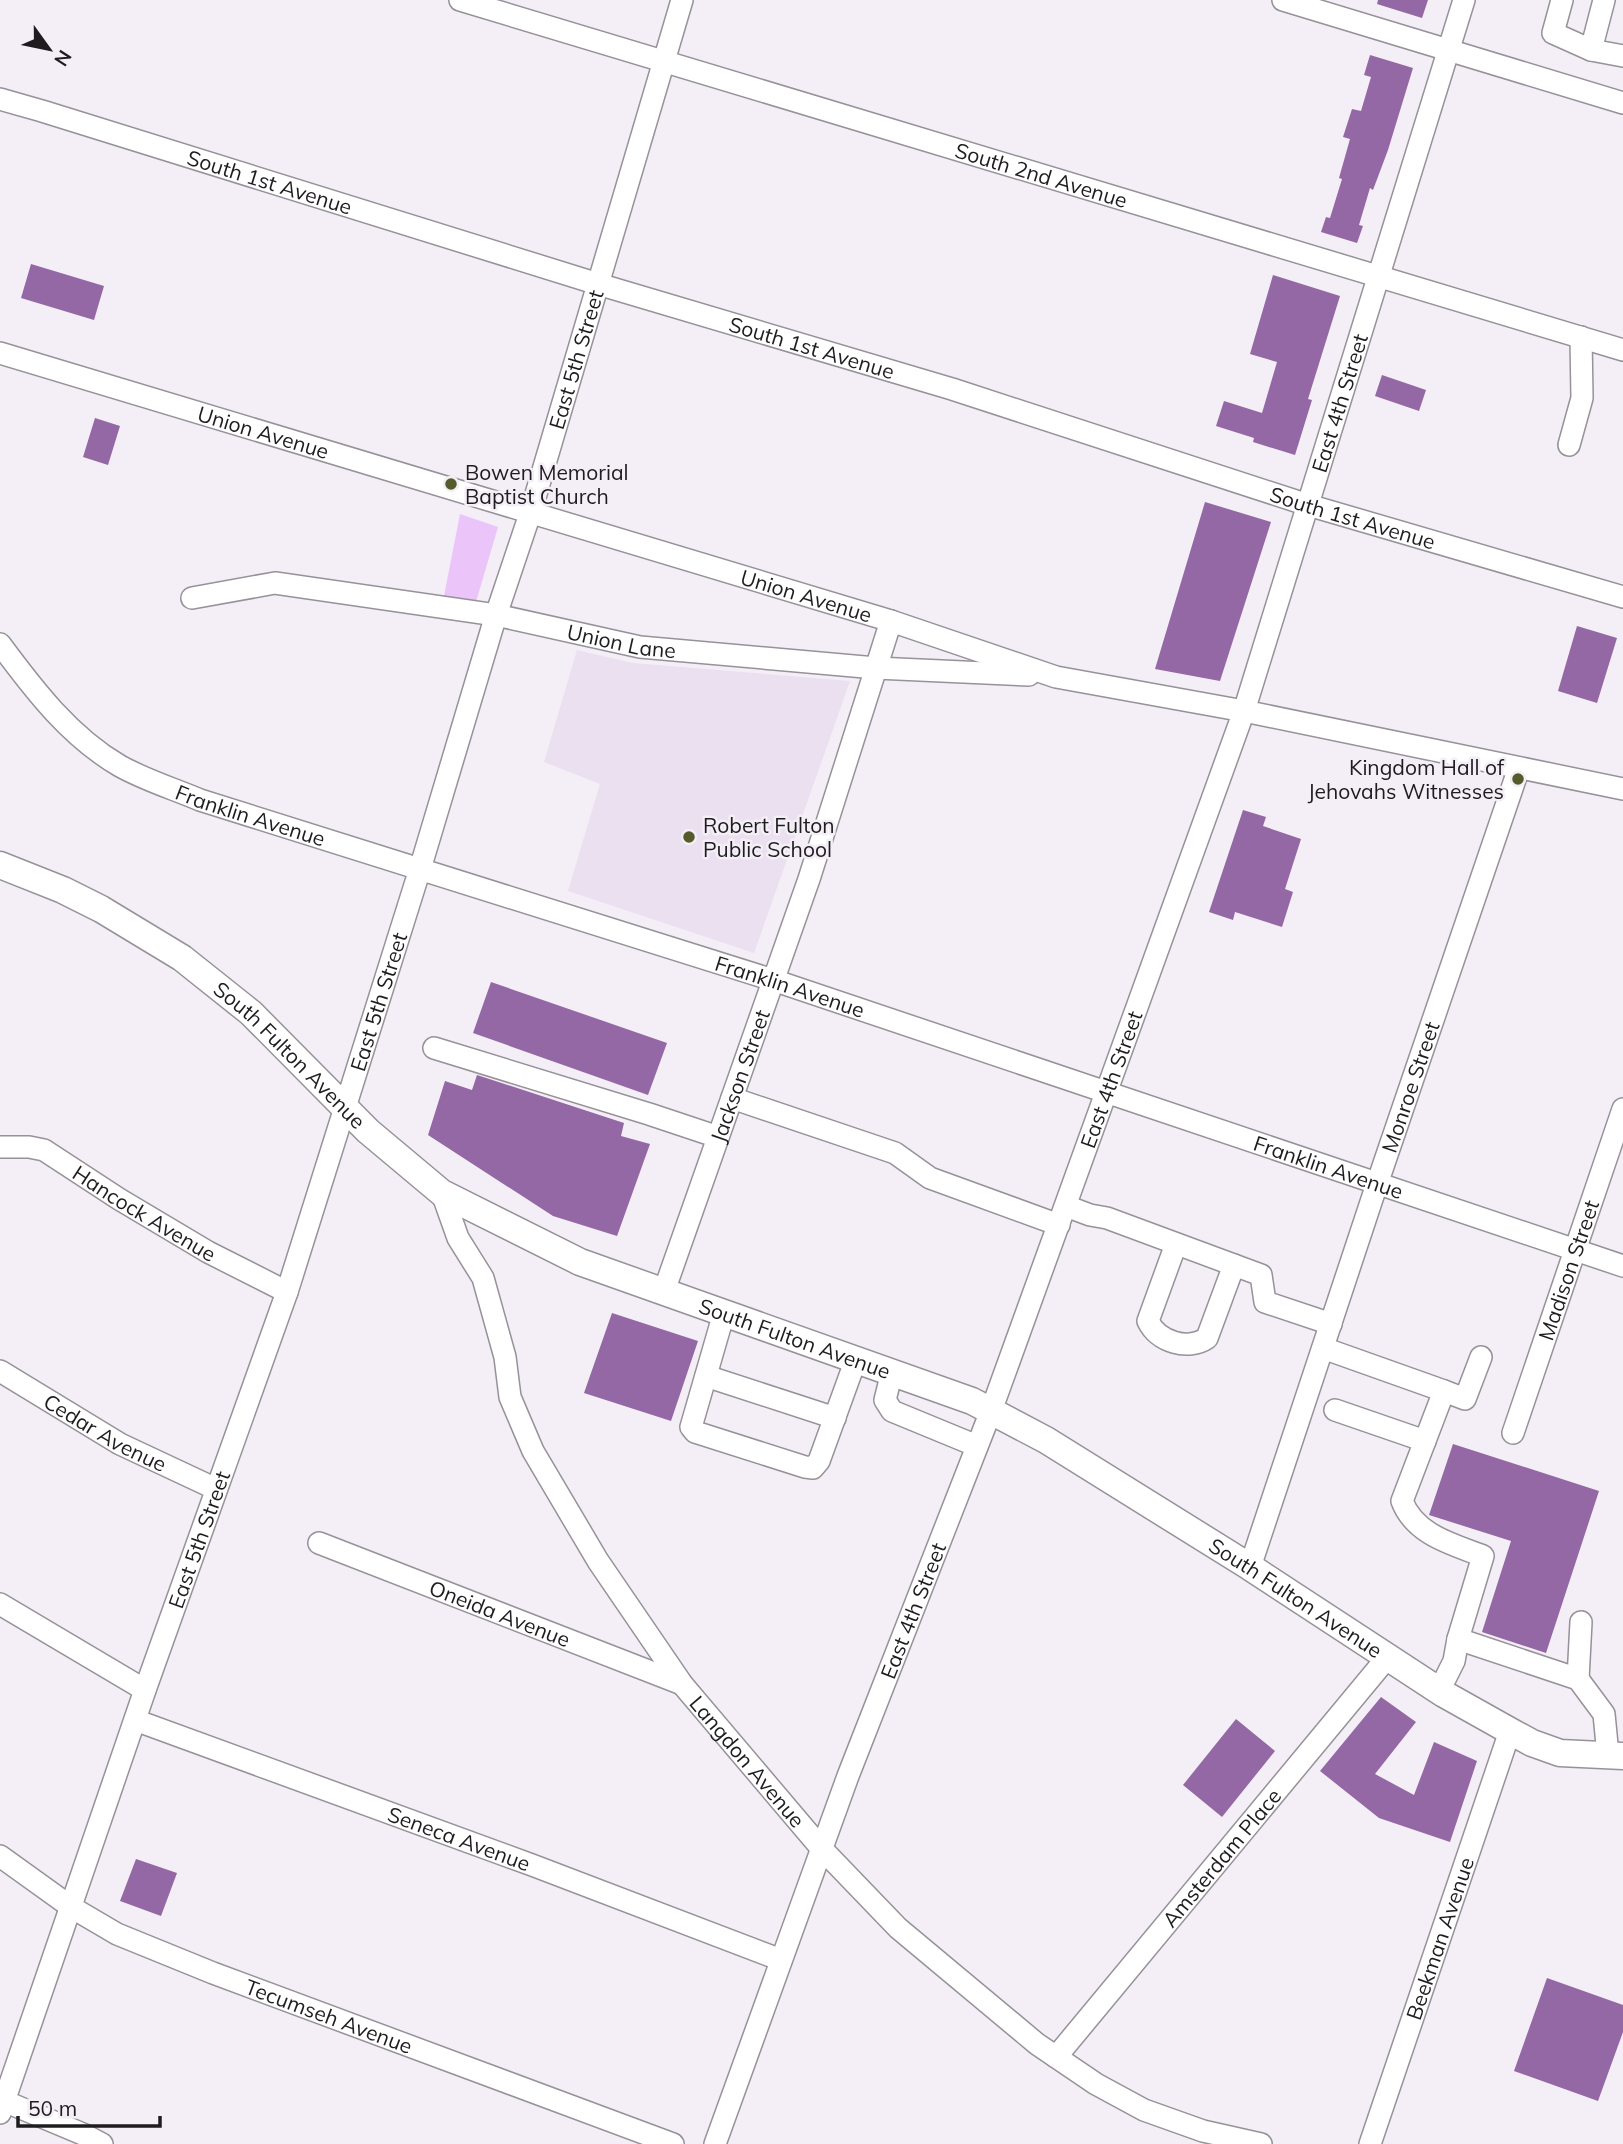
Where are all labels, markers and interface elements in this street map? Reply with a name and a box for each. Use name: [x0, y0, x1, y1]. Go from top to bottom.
north arrow: [14, 14, 84, 84]
text: N: [49, 46, 77, 71]
street label: South 2nd Avenue: [952, 137, 1131, 213]
street label: South 1st Avenue: [184, 144, 355, 220]
street label: East 5th Street: [543, 287, 609, 432]
street label: South 1st Avenue: [726, 311, 898, 384]
street label: East 4th Street: [1306, 330, 1373, 476]
street label: Union Avenue: [195, 400, 332, 464]
place label: Bowen Memorial Baptist Church: [465, 459, 629, 509]
marker: Bowen Memorial Baptist Church: [443, 476, 459, 492]
street label: South 1st Avenue: [1267, 480, 1438, 554]
street label: Union Avenue: [738, 564, 875, 628]
street label: Union Lane: [565, 618, 677, 663]
place label: Kingdom Hall of Jehovahs Witnesses: [1308, 754, 1505, 804]
marker: Kingdom Hall of Jehovahs Witnesses: [1510, 771, 1526, 787]
street label: Franklin Avenue: [172, 779, 328, 852]
place label: Robert Fulton Public School: [703, 812, 835, 862]
marker: Robert Fulton Public School: [681, 829, 697, 845]
street label: East 5th Street: [344, 929, 412, 1074]
street label: Franklin Avenue: [712, 950, 868, 1023]
street label: South Fulton Avenue: [209, 976, 371, 1134]
street label: Jackson Street: [704, 1006, 775, 1146]
street label: East 4th Street: [1074, 1007, 1148, 1151]
street label: Monroe Street: [1376, 1018, 1445, 1156]
street label: Franklin Avenue: [1250, 1130, 1406, 1204]
street label: Hancock Avenue: [68, 1159, 220, 1267]
street label: Madison Street: [1532, 1197, 1604, 1344]
street label: South Fulton Avenue: [696, 1292, 894, 1384]
street label: Cedar Avenue: [39, 1388, 171, 1477]
street label: East 5th Street: [162, 1467, 235, 1612]
street label: South Fulton Avenue: [1204, 1532, 1387, 1663]
street label: East 4th Street: [874, 1539, 951, 1682]
street label: Oneida Avenue: [426, 1574, 574, 1652]
street label: Langdon Avenue: [684, 1690, 811, 1833]
street label: Amsterdam Place: [1156, 1783, 1286, 1932]
street label: Seneca Avenue: [384, 1800, 534, 1876]
street label: Beekman Avenue: [1400, 1854, 1479, 2023]
street label: Tecumseh Avenue: [242, 1973, 416, 2059]
scale bar: [18, 2084, 159, 2128]
text: 50 m: [28, 2095, 77, 2121]

